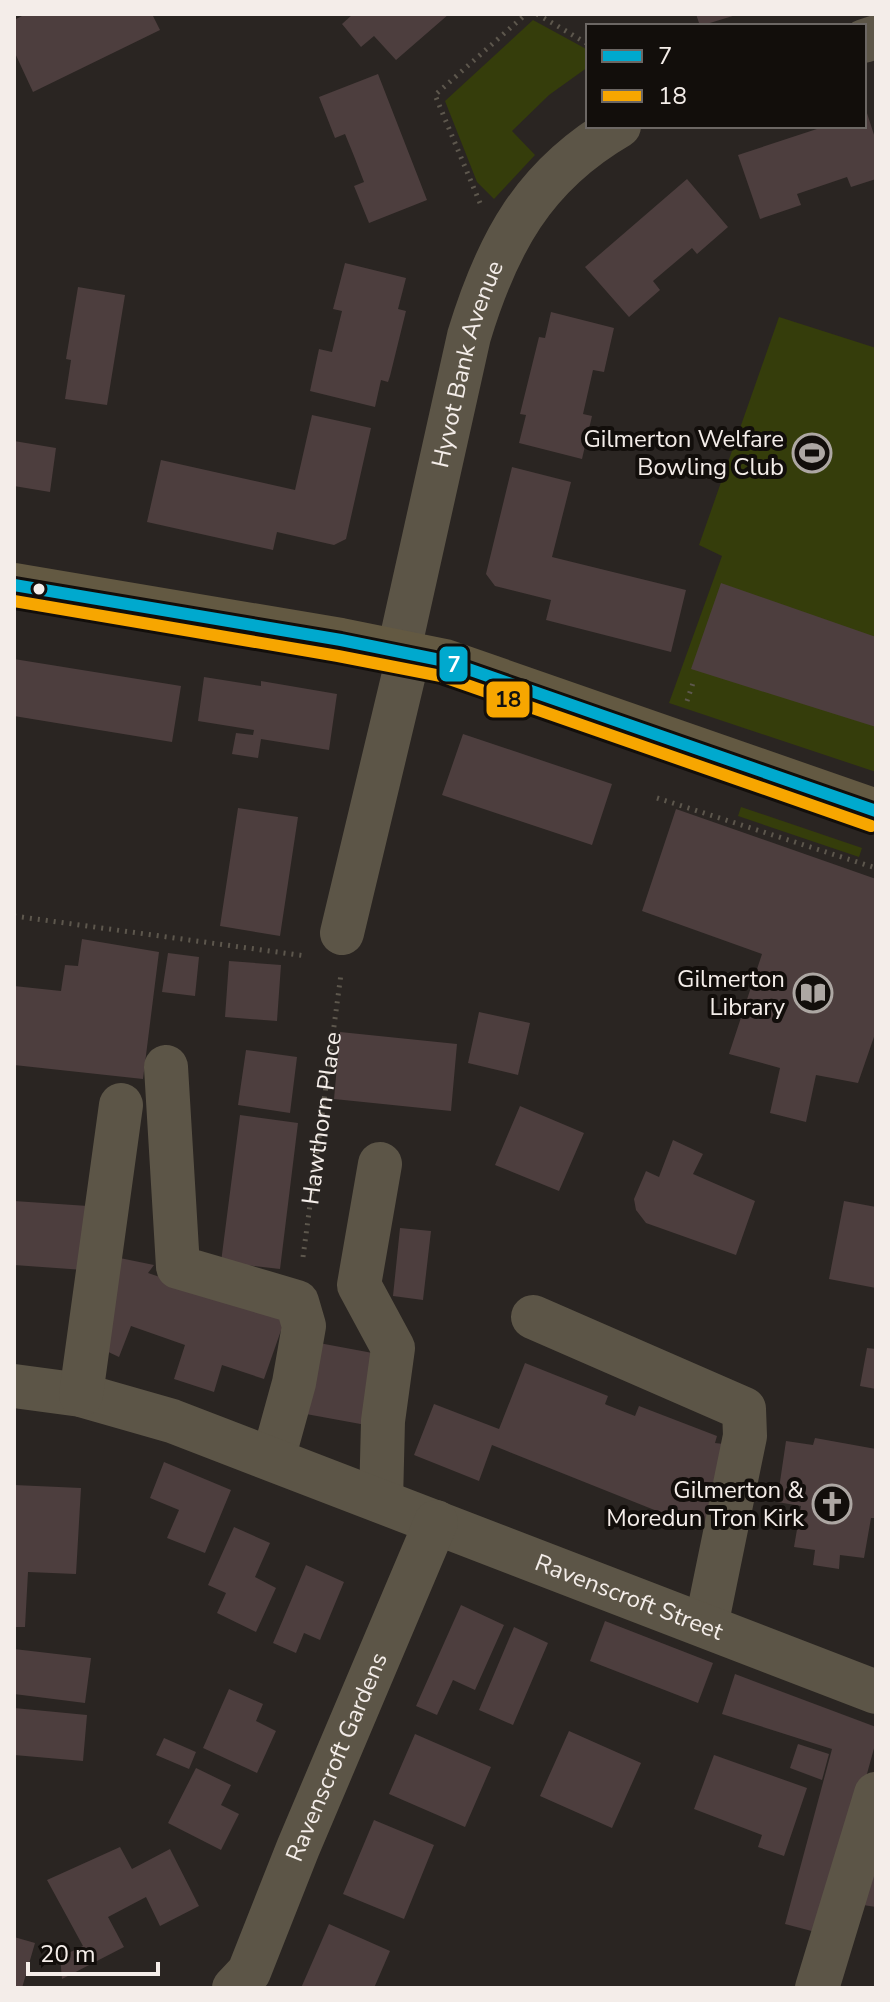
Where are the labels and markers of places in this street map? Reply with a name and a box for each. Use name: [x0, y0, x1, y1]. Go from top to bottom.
place label: Gilmerton Welfare Bowling Club: [583, 423, 784, 483]
sports icon: Gilmerton Welfare Bowling Club: [791, 432, 833, 474]
unlabelled marker: [31, 581, 47, 597]
place label: Gilmerton Library: [677, 963, 786, 1023]
library icon: Gilmerton Library: [792, 972, 834, 1014]
place label: Gilmerton & Moredun Tron Kirk: [606, 1474, 805, 1534]
church icon: Gilmerton & Moredun Tron Kirk: [811, 1483, 853, 1525]

